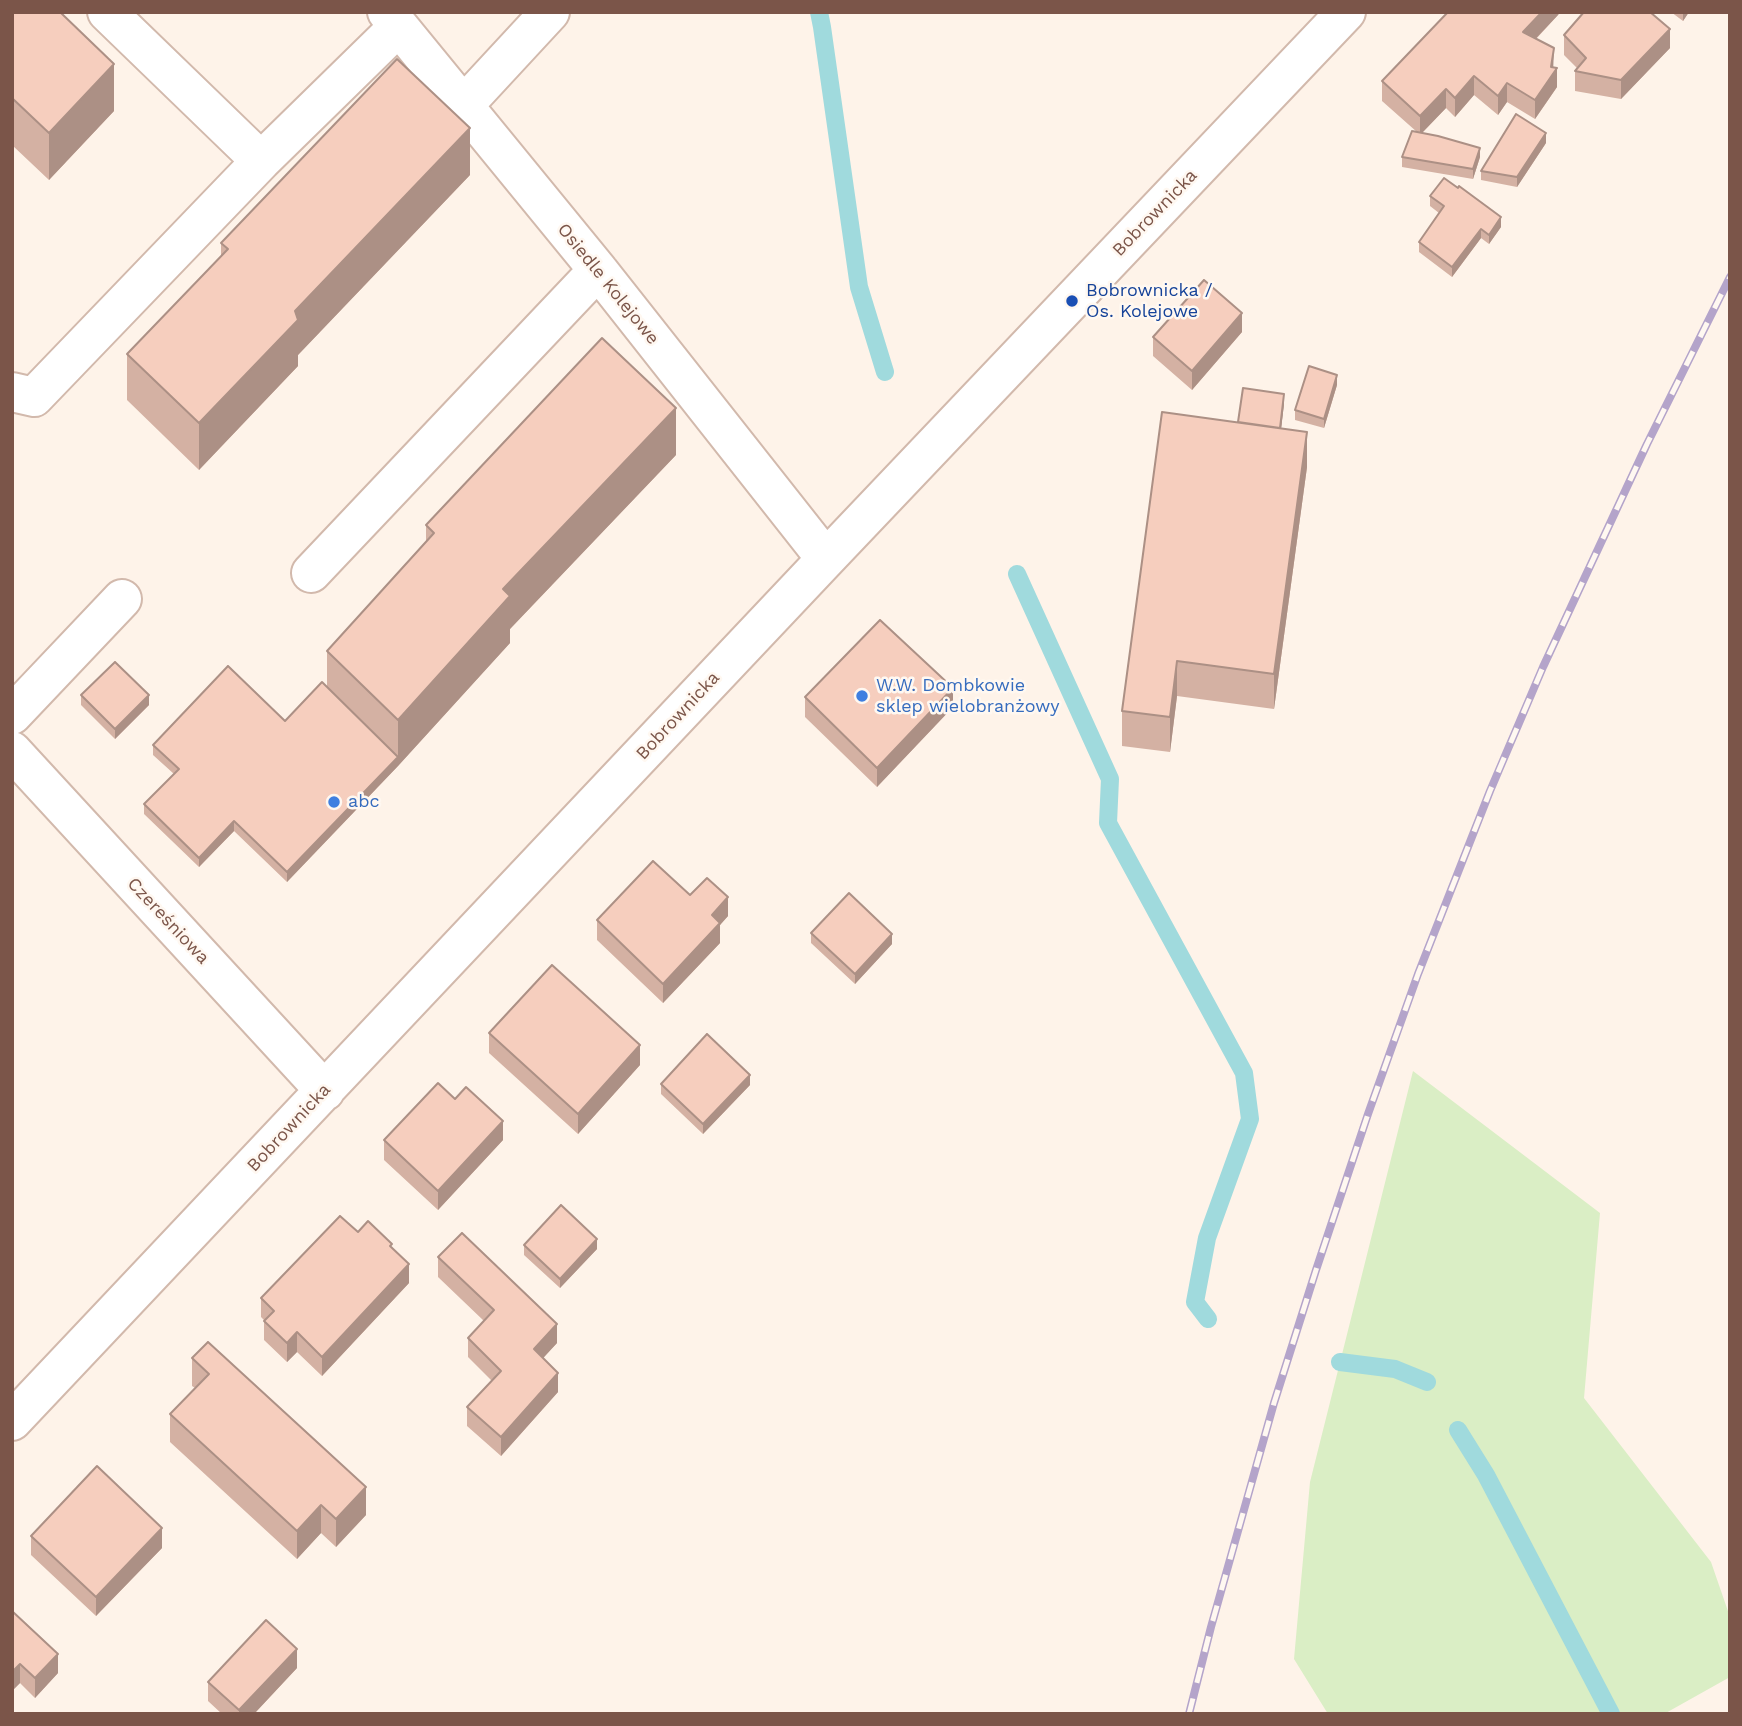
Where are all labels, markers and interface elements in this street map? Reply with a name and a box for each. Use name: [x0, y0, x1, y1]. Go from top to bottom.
street label: Bobrownicka: [1108, 165, 1202, 261]
street label: Osiedle Kolejowe: [553, 219, 663, 349]
place label: Bobrownicka / Os. Kolejowe: [1086, 280, 1213, 322]
marker: Bobrownicka / Os. Kolejowe: [1064, 293, 1080, 309]
street label: Bobrownicka: [632, 667, 724, 765]
place label: W.W. Dombkowie sklep wielobranżowy: [876, 675, 1060, 718]
marker: W.W. Dombkowie sklep wielobranżowy: [854, 688, 870, 704]
place label: abc: [348, 791, 380, 813]
marker: abc: [326, 794, 342, 810]
street label: Czereśniowa: [122, 873, 214, 969]
street label: Bobrownicka: [243, 1079, 335, 1177]

